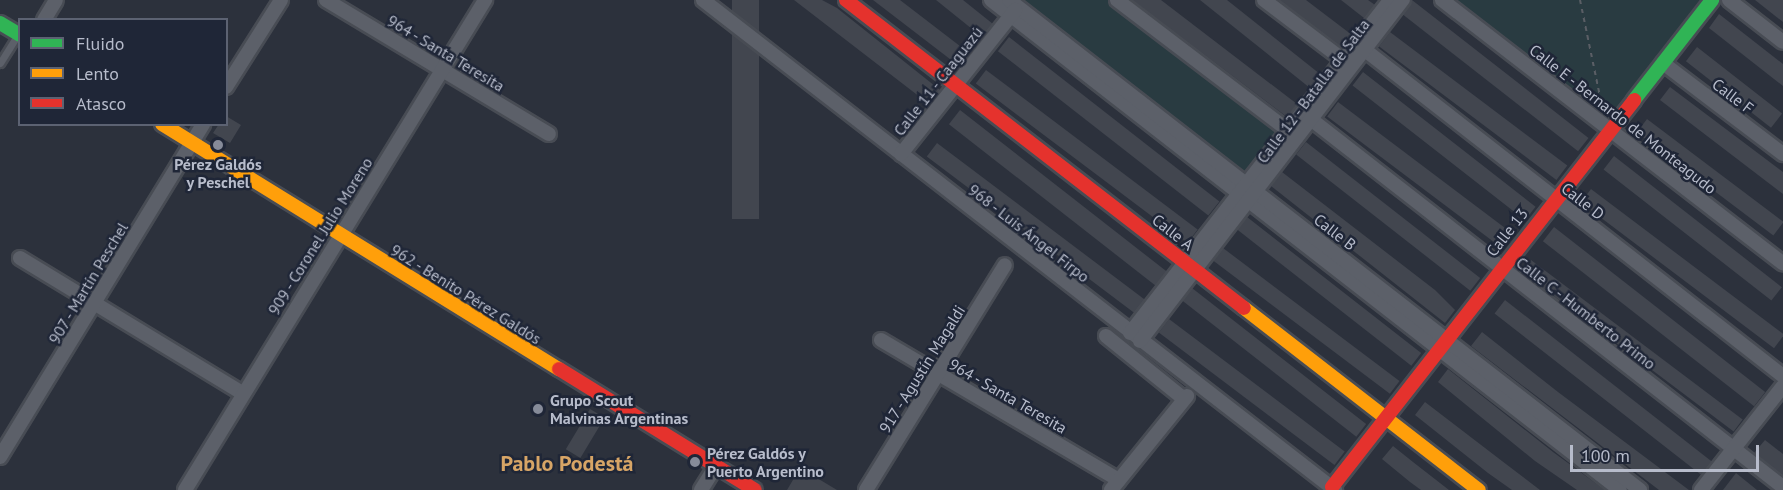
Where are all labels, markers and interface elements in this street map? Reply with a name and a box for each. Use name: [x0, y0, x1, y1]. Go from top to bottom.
street label: 964 - Santa Teresita: [383, 10, 509, 96]
street label: Calle 12 - Batalla de Salta: [1252, 14, 1374, 168]
legend: [18, 18, 228, 126]
street label: Calle 11 - Caaguazú: [889, 22, 987, 140]
text: Fluido: [76, 32, 124, 55]
street label: Calle E - Bernardo de Monteagudo: [1525, 39, 1721, 199]
text: Lento: [76, 62, 119, 85]
street label: Calle F: [1709, 74, 1757, 118]
text: Atasco: [76, 92, 126, 115]
marker: Pérez Galdós y Peschel: [211, 138, 225, 152]
street label: 909 - Coronel Julio Moreno: [263, 153, 377, 319]
place label: Pérez Galdós y Peschel: [174, 154, 262, 192]
street label: Calle D: [1558, 178, 1608, 224]
street label: 968 - Luis Ángel Firpo: [963, 179, 1095, 287]
street label: Calle 13: [1482, 204, 1532, 260]
street label: Calle A: [1148, 210, 1198, 254]
street label: Calle B: [1310, 210, 1360, 254]
street label: 907 - Martín Peschel: [43, 217, 133, 349]
street label: 962 - Benito Pérez Galdós: [386, 239, 546, 349]
street label: Calle C - Humberto Primo: [1511, 252, 1661, 374]
street label: 917 - Agustín Magaldi: [874, 300, 970, 438]
street label: 964 - Santa Teresita: [944, 354, 1072, 438]
place label: Grupo Scout Malvinas Argentinas: [550, 390, 689, 428]
marker: Grupo Scout Malvinas Argentinas: [531, 402, 545, 416]
scale bar: [1573, 433, 1762, 471]
place label: Pérez Galdós y Puerto Argentino: [707, 443, 825, 481]
text: 100 m: [1581, 444, 1630, 467]
district label: Pablo Podestá: [500, 451, 634, 477]
marker: Pérez Galdós y Puerto Argentino: [688, 455, 702, 469]

